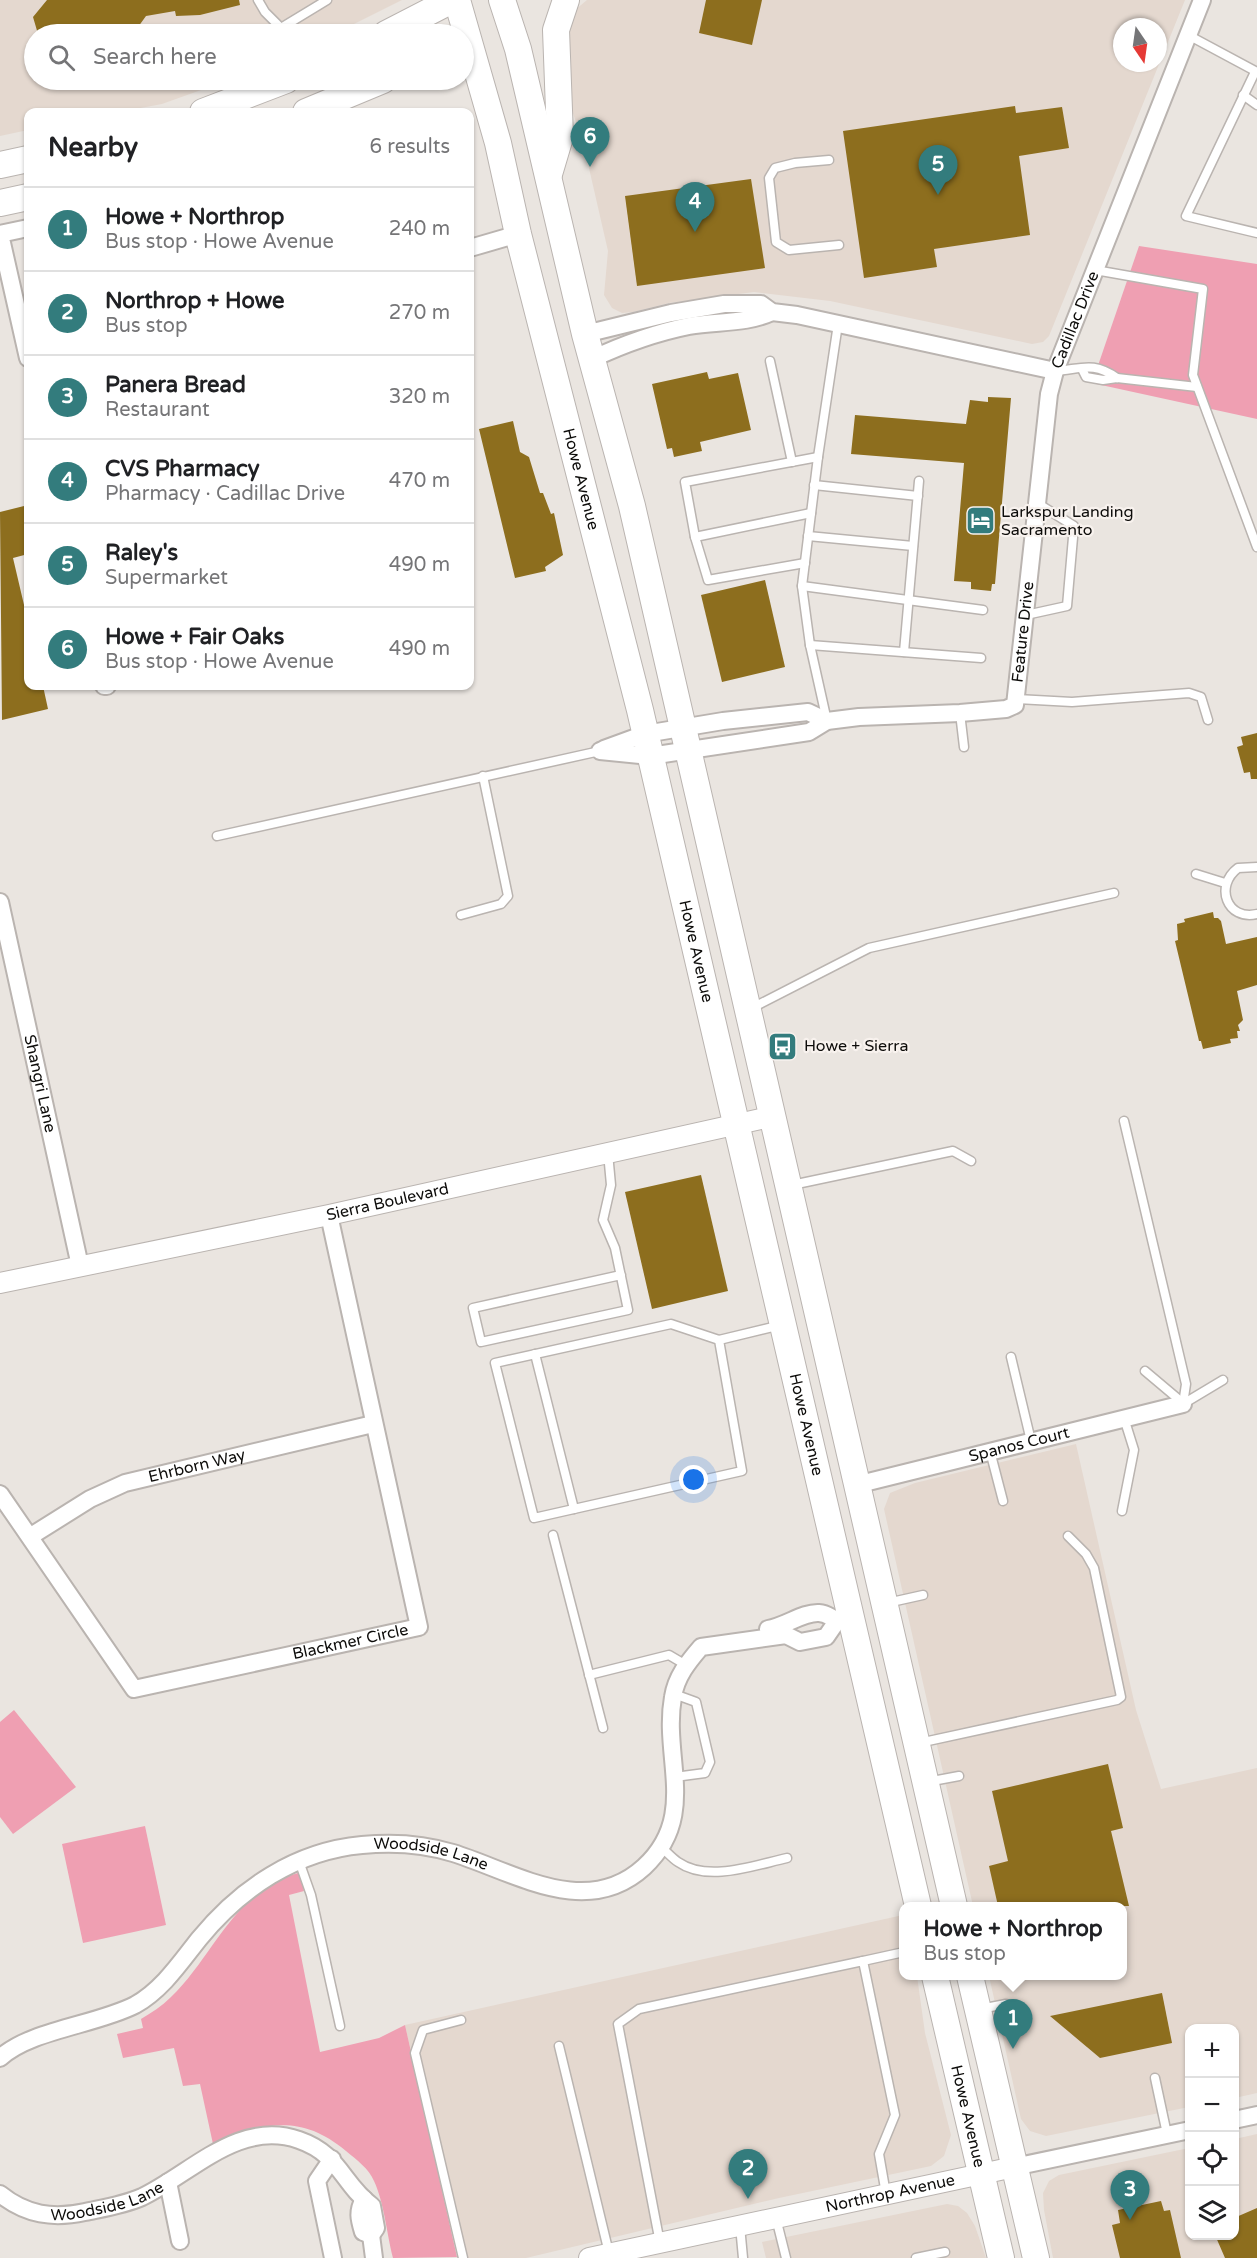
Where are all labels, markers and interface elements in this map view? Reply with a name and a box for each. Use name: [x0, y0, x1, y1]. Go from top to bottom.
north arrow: [1113, 18, 1167, 72]
search box: [24, 24, 474, 90]
icon: search: [45, 41, 78, 74]
text: Search here: [93, 44, 217, 70]
pin: 6: [570, 118, 610, 167]
text: Nearby: [48, 132, 138, 163]
text: 6 results: [370, 135, 450, 159]
pin: 5: [918, 146, 958, 195]
pin: 4: [676, 182, 714, 232]
text: Howe + Northrop: [105, 204, 284, 230]
text: 1: [61, 217, 74, 241]
text: 240 m: [389, 217, 450, 241]
text: Bus stop · Howe Avenue: [105, 230, 334, 254]
street label: Cadillac Drive: [1047, 268, 1104, 372]
text: Northrop + Howe: [105, 288, 284, 314]
text: 2: [61, 301, 74, 325]
text: 270 m: [389, 301, 450, 325]
text: Bus stop: [105, 314, 188, 338]
text: Panera Bread: [105, 372, 246, 398]
text: 3: [61, 385, 74, 409]
text: 320 m: [389, 385, 450, 409]
text: Restaurant: [105, 398, 210, 422]
street label: Howe Avenue: [558, 426, 604, 532]
text: CVS Pharmacy: [105, 456, 260, 482]
text: 4: [61, 469, 74, 493]
text: 470 m: [389, 469, 450, 493]
text: Pharmacy · Cadillac Drive: [105, 482, 345, 506]
place label: Larkspur Landing Sacramento: [1001, 502, 1134, 540]
hotel icon: Larkspur Landing Sacramento: [964, 505, 996, 537]
text: Raley's: [105, 540, 178, 566]
text: 5: [61, 553, 74, 577]
text: 490 m: [389, 553, 450, 577]
text: Supermarket: [105, 566, 228, 590]
street label: Feature Drive: [1008, 580, 1038, 683]
text: Howe + Fair Oaks: [105, 624, 284, 650]
text: 6: [61, 637, 74, 661]
text: 490 m: [389, 637, 450, 661]
text: Bus stop · Howe Avenue: [105, 650, 334, 674]
street label: Howe Avenue: [674, 898, 718, 1004]
bus stop icon: Howe + Sierra: [767, 1030, 799, 1062]
street label: Shangri Lane: [19, 1033, 60, 1134]
place label: Howe + Sierra: [804, 1036, 908, 1056]
street label: Sierra Boulevard: [324, 1179, 451, 1225]
street label: Howe Avenue: [785, 1371, 828, 1478]
street label: Spanos Court: [967, 1423, 1071, 1467]
street label: Ehrborn Way: [146, 1445, 248, 1487]
your location: [679, 1465, 708, 1494]
street label: Blackmer Circle: [291, 1620, 410, 1664]
street label: Woodside Lane: [373, 1834, 491, 1875]
popup: [899, 1902, 1127, 1980]
text: Howe + Northrop: [923, 1916, 1103, 1942]
text: Bus stop: [923, 1942, 1006, 1966]
pin: 1: [994, 2000, 1032, 2049]
map controls: [1185, 2024, 1239, 2240]
button: +: [1185, 2024, 1239, 2078]
street label: Howe Avenue: [946, 2063, 989, 2169]
button: −: [1185, 2078, 1239, 2132]
button: locate: [1185, 2132, 1239, 2186]
pin: 2: [728, 2150, 768, 2199]
street label: Northrop Avenue: [824, 2170, 957, 2217]
pin: 3: [1110, 2170, 1150, 2220]
street label: Woodside Lane: [50, 2177, 167, 2225]
button: layers: [1185, 2186, 1239, 2240]

